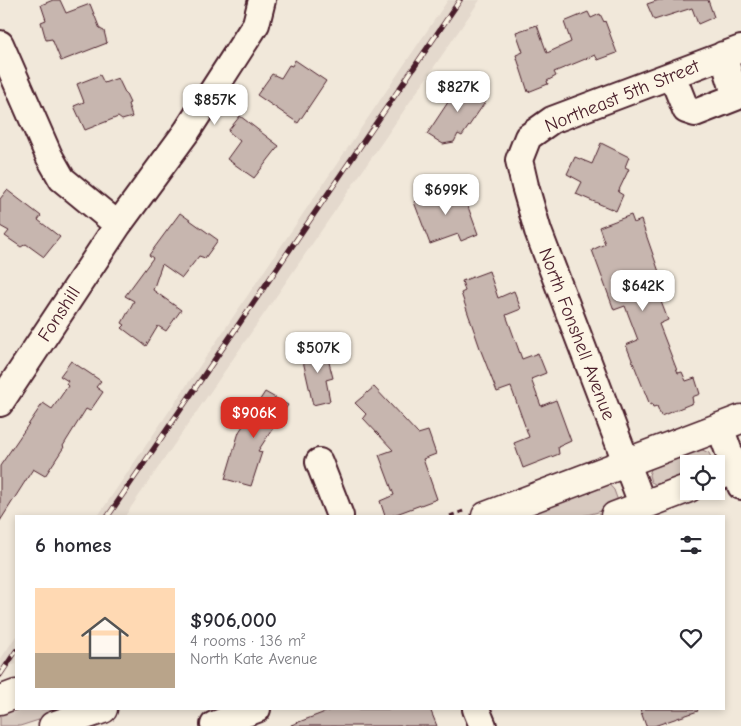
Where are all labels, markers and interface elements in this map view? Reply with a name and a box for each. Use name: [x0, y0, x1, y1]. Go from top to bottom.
street label: Northeast 5th Street: [542, 55, 703, 137]
pin: $827K: [423, 70, 493, 113]
text: $827K: [437, 78, 479, 96]
pin: $857K: [180, 84, 250, 126]
text: $857K: [194, 91, 236, 109]
pin: $699K: [411, 174, 481, 216]
text: $699K: [424, 181, 468, 199]
street label: North Fonshell Avenue: [534, 245, 620, 423]
pin: $642K: [608, 270, 678, 312]
text: $642K: [622, 277, 664, 295]
street label: Fonshill: [33, 282, 85, 346]
pin: $507K: [283, 332, 353, 374]
text: $507K: [296, 339, 340, 357]
pin: $906K: [219, 396, 289, 439]
text: $906K: [232, 404, 276, 422]
map controls: [680, 455, 725, 500]
button: locate: [680, 455, 725, 500]
icon: filters: [677, 531, 705, 559]
text: 6 homes: [35, 533, 111, 557]
icon: home: [75, 608, 135, 668]
text: $906,000: [190, 608, 277, 632]
icon: heart: [677, 624, 705, 652]
text: 4 rooms · 136 m²: [190, 632, 305, 650]
text: North Kate Avenue: [190, 650, 317, 668]

